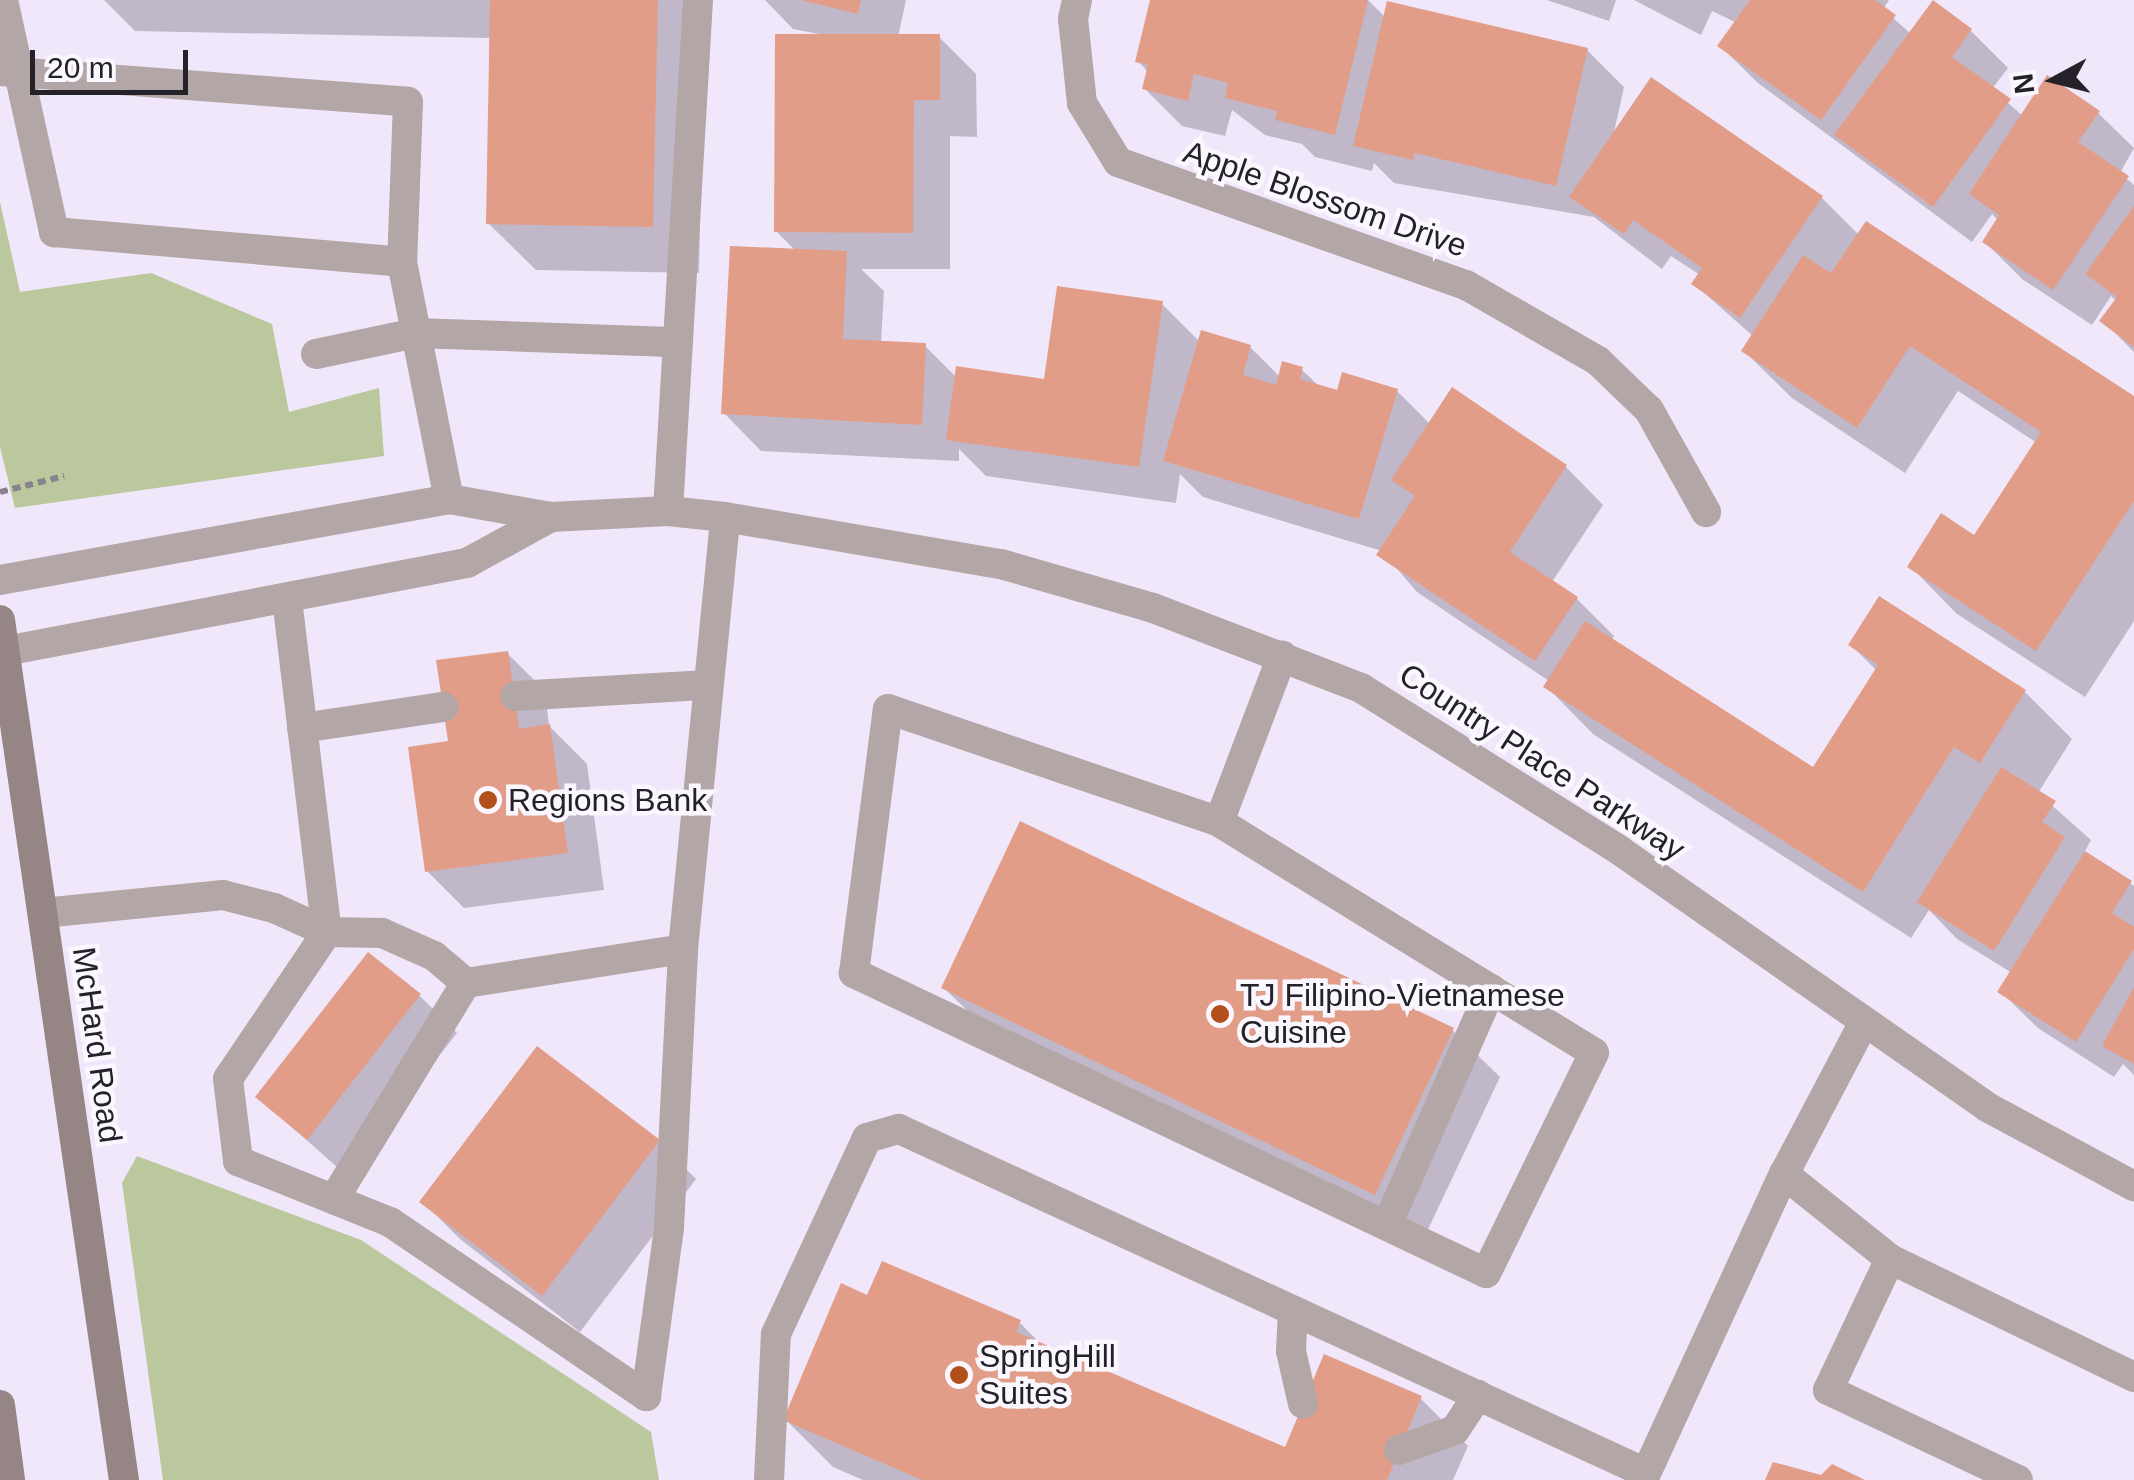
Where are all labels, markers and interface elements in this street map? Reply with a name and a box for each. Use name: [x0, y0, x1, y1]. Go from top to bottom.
scale bar: [35, 30, 192, 92]
north arrow: [2004, 30, 2104, 130]
text: 20 m: [47, 51, 114, 84]
text: N: [2007, 72, 2040, 96]
street label: Apple Blossom Drive: [1178, 132, 1472, 266]
street label: Country Place Parkway: [1392, 655, 1692, 869]
place label: Regions Bank: [508, 781, 707, 819]
marker: Regions Bank: [477, 789, 499, 811]
street label: McHard Road: [64, 945, 130, 1145]
place label: TJ Filipino-Vietnamese Cuisine: [1240, 977, 1565, 1052]
marker: TJ Filipino-Vietnamese Cuisine: [1209, 1003, 1231, 1025]
place label: SpringHill Suites: [979, 1338, 1116, 1413]
marker: SpringHill Suites: [948, 1364, 970, 1386]

